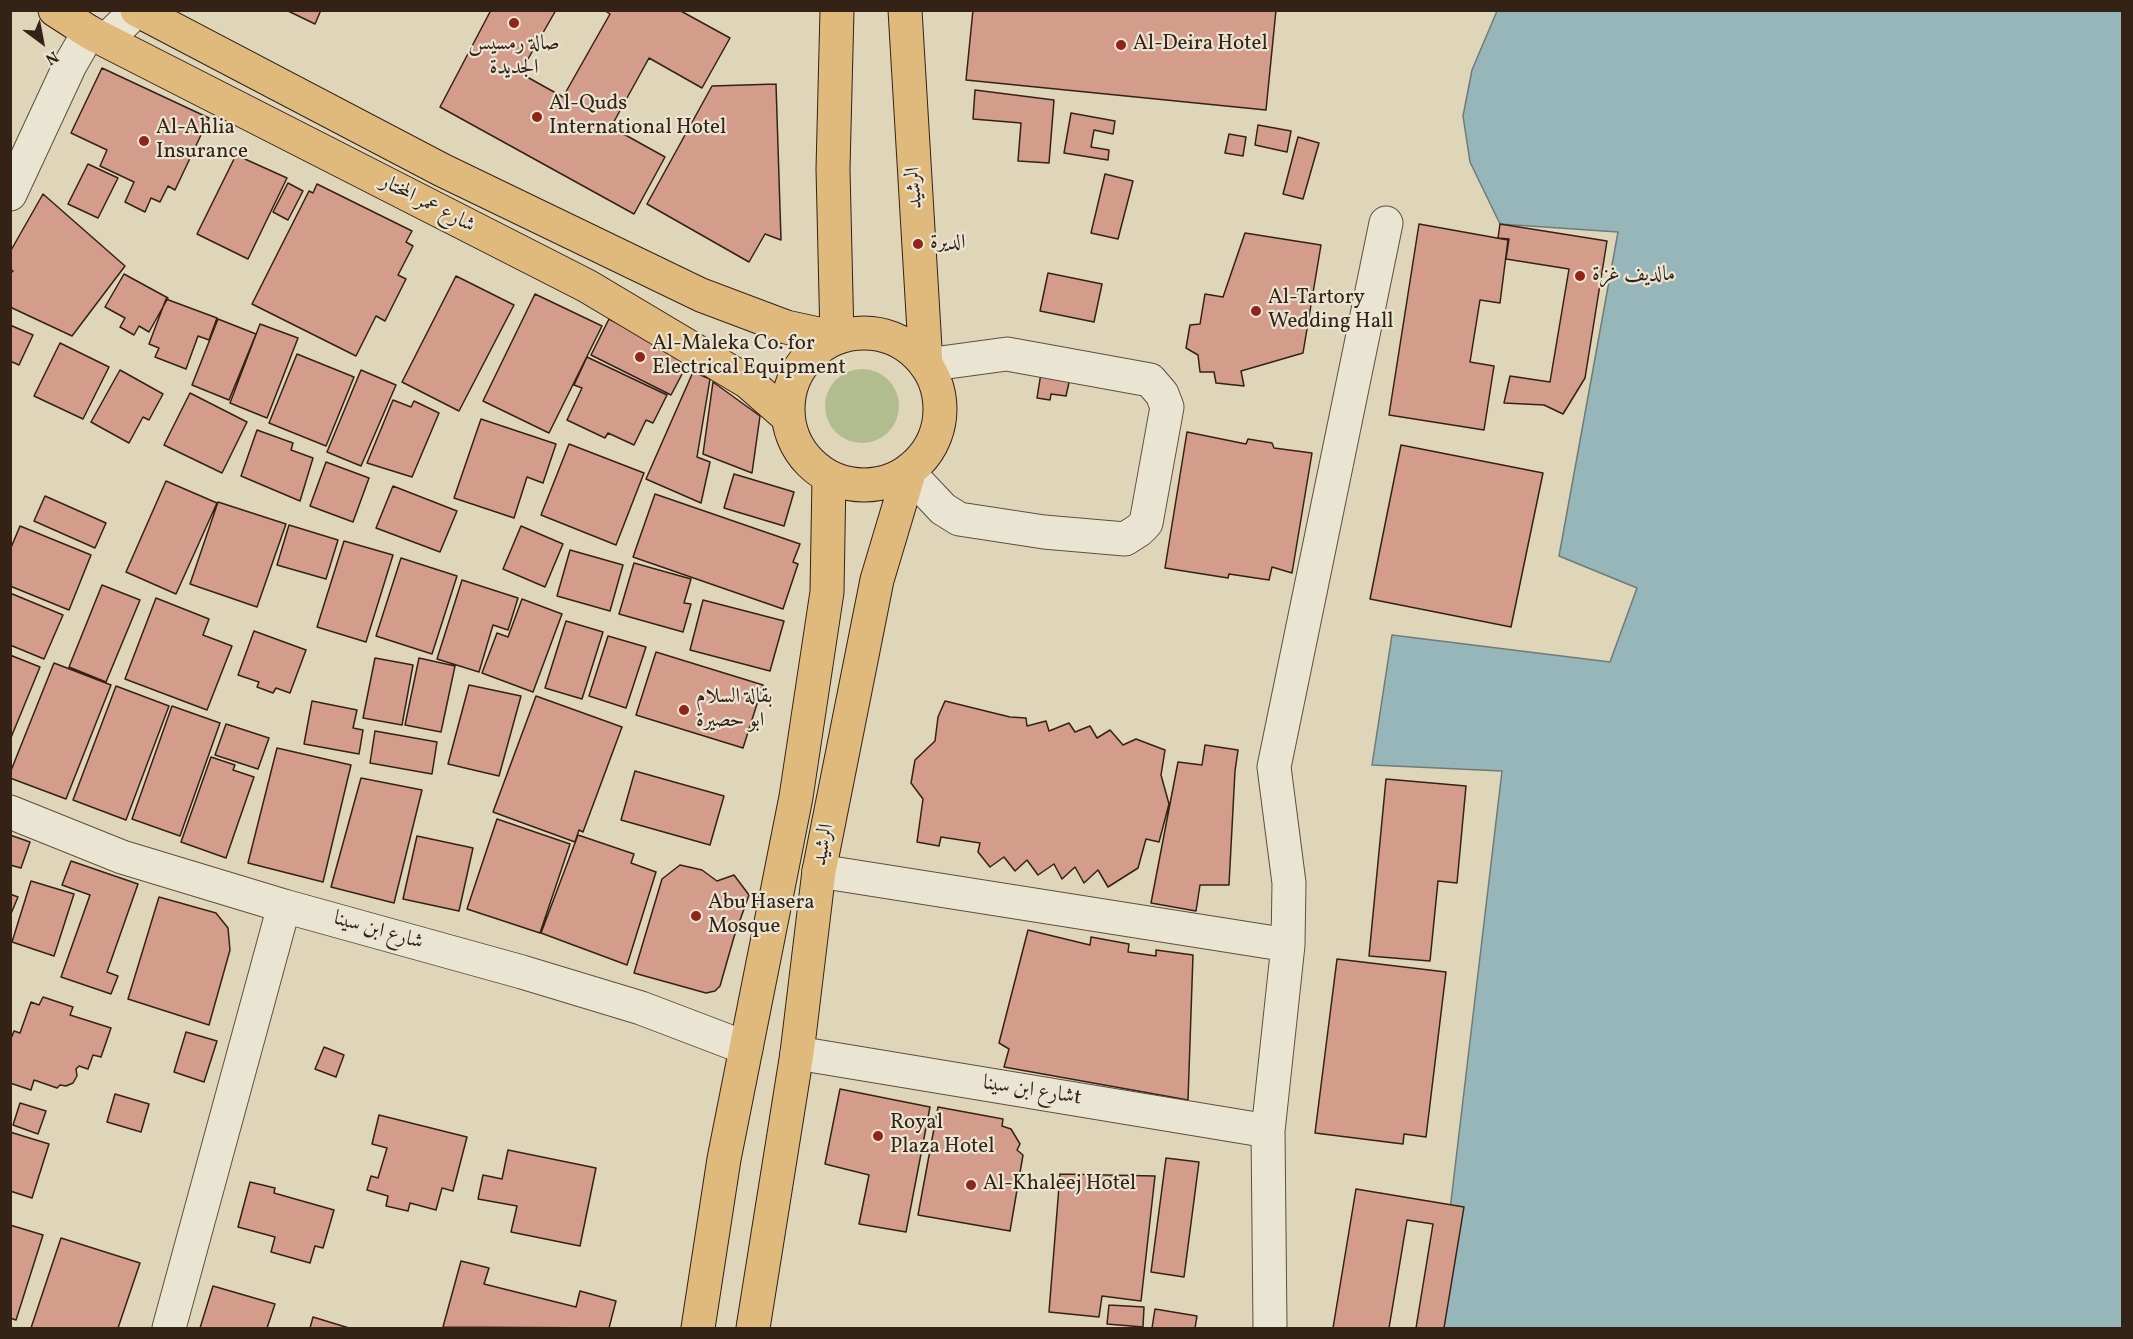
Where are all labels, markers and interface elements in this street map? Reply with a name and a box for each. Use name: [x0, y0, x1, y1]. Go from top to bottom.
north arrow: [12, 12, 72, 72]
marker: صالة رمسيس الجديدة: [507, 16, 521, 30]
place label: صالة رمسيس الجديدة: [468, 32, 560, 82]
place label: Al-Deira Hotel: [1133, 32, 1268, 58]
marker: Al-Deira Hotel: [1114, 38, 1128, 52]
text: N: [41, 45, 62, 70]
place label: Al-Quds International Hotel: [549, 92, 726, 142]
marker: Al-Quds International Hotel: [530, 110, 544, 124]
place label: Al-Ahlia Insurance: [156, 116, 248, 166]
marker: Al-Ahlia Insurance: [137, 134, 151, 148]
street label: الرشيد: [902, 166, 930, 210]
street label: شارع عمر المختار: [375, 170, 479, 240]
place label: الديرة: [930, 231, 965, 257]
marker: الديرة: [911, 237, 925, 251]
place label: مالديف غزة: [1592, 263, 1675, 289]
marker: مالديف غزة: [1573, 269, 1587, 283]
place label: Al-Tartory Wedding Hall: [1268, 286, 1394, 336]
marker: Al-Tartory Wedding Hall: [1249, 304, 1263, 318]
place label: Al-Maleka Co. for Electrical Equipment: [652, 332, 846, 382]
marker: Al-Maleka Co. for Electrical Equipment: [633, 350, 647, 364]
place label: بقالة السلام ابو حصيرة: [696, 685, 773, 735]
marker: بقالة السلام ابو حصيرة: [677, 703, 691, 717]
street label: الرشيد: [809, 822, 841, 868]
place label: Abu Hasera Mosque: [708, 891, 815, 941]
street label: شارع ابن سينا: [330, 907, 426, 957]
marker: Abu Hasera Mosque: [689, 909, 703, 923]
street label: شارع ابن سيناt: [981, 1072, 1083, 1112]
place label: Royal Plaza Hotel: [890, 1111, 994, 1161]
marker: Royal Plaza Hotel: [871, 1129, 885, 1143]
place label: Al-Khaleej Hotel: [983, 1172, 1136, 1198]
marker: Al-Khaleej Hotel: [964, 1178, 978, 1192]

